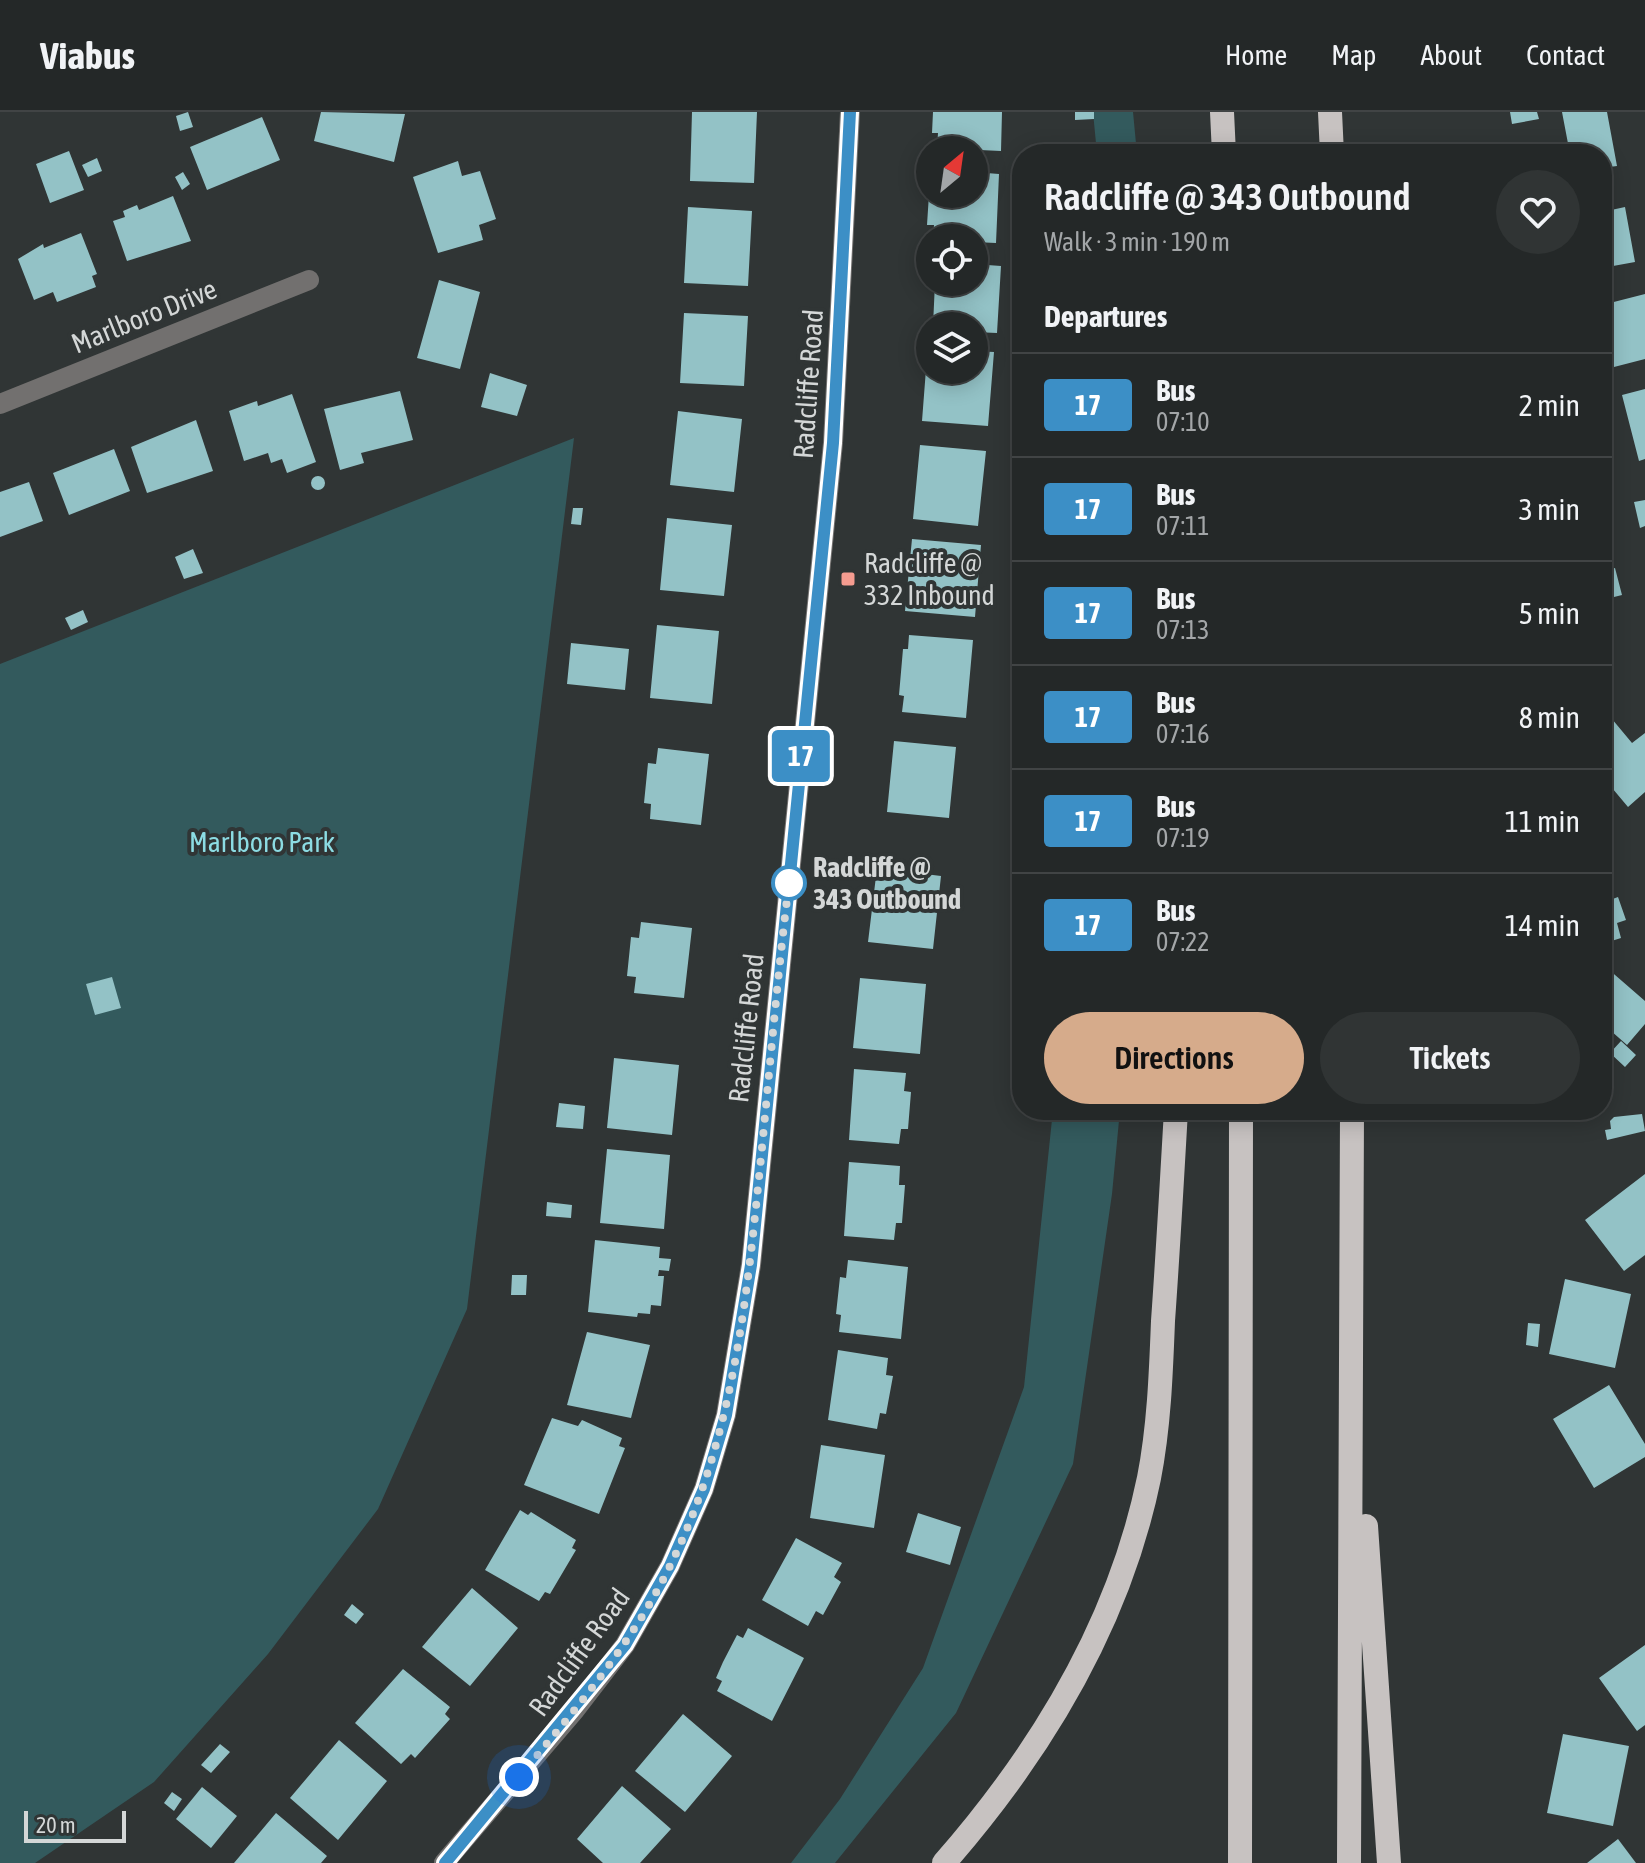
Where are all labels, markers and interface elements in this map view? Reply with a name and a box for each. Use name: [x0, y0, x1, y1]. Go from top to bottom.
text: Viabus: [40, 34, 135, 77]
text: Home: [1225, 39, 1287, 71]
text: Map: [1331, 39, 1376, 71]
text: About: [1420, 39, 1482, 71]
text: Contact: [1526, 39, 1605, 71]
north arrow: [916, 136, 988, 208]
map controls: [916, 136, 988, 384]
button: heart: [1496, 170, 1580, 254]
text: Radcliffe @ 343 Outbound: [1044, 175, 1410, 218]
button: locate: [916, 224, 988, 296]
text: Walk · 3 min · 190 m: [1044, 227, 1230, 257]
street label: Marlboro Drive: [67, 272, 221, 360]
text: Departures: [1044, 299, 1167, 333]
street label: Radcliffe Road: [787, 308, 829, 460]
button: layers: [916, 312, 988, 384]
text: Bus: [1156, 373, 1195, 407]
text: 2 min: [1519, 388, 1580, 422]
text: 17: [1075, 389, 1101, 421]
text: 07:10: [1156, 407, 1210, 437]
text: Bus: [1156, 477, 1195, 511]
text: 3 min: [1519, 492, 1580, 526]
text: 17: [1075, 493, 1101, 525]
text: 07:11: [1156, 511, 1210, 541]
place label: Radcliffe @ 332 Inbound: [864, 547, 995, 611]
marker: Radcliffe @ 332 Inbound: [839, 570, 857, 588]
text: Bus: [1156, 581, 1195, 615]
text: 5 min: [1519, 596, 1580, 630]
text: 17: [1075, 597, 1101, 629]
text: 07:13: [1156, 615, 1210, 645]
text: Bus: [1156, 685, 1195, 719]
text: 8 min: [1519, 700, 1580, 734]
text: 17: [1075, 701, 1101, 733]
text: 07:16: [1156, 719, 1210, 749]
line badge: 17: [765, 730, 837, 782]
text: 17: [788, 740, 814, 772]
text: Bus: [1156, 789, 1195, 823]
text: 11 min: [1505, 804, 1580, 838]
text: 17: [1075, 805, 1101, 837]
text: 07:19: [1156, 823, 1210, 853]
park label: Marlboro Park: [189, 826, 335, 858]
place label: Radcliffe @ 343 Outbound: [813, 851, 961, 915]
marker: Radcliffe @ 343 Outbound: [772, 866, 806, 900]
text: Bus: [1156, 893, 1195, 927]
text: 14 min: [1505, 908, 1580, 942]
text: 17: [1075, 909, 1101, 941]
text: 07:22: [1156, 927, 1210, 957]
street label: Radcliffe Road: [722, 952, 770, 1104]
button: Directions: [1044, 1012, 1304, 1104]
button: Tickets: [1320, 1012, 1580, 1104]
street label: Radcliffe Road: [522, 1582, 636, 1722]
your location: [499, 1757, 539, 1797]
scale bar: [24, 1807, 126, 1843]
text: 20 m: [36, 1812, 76, 1838]

